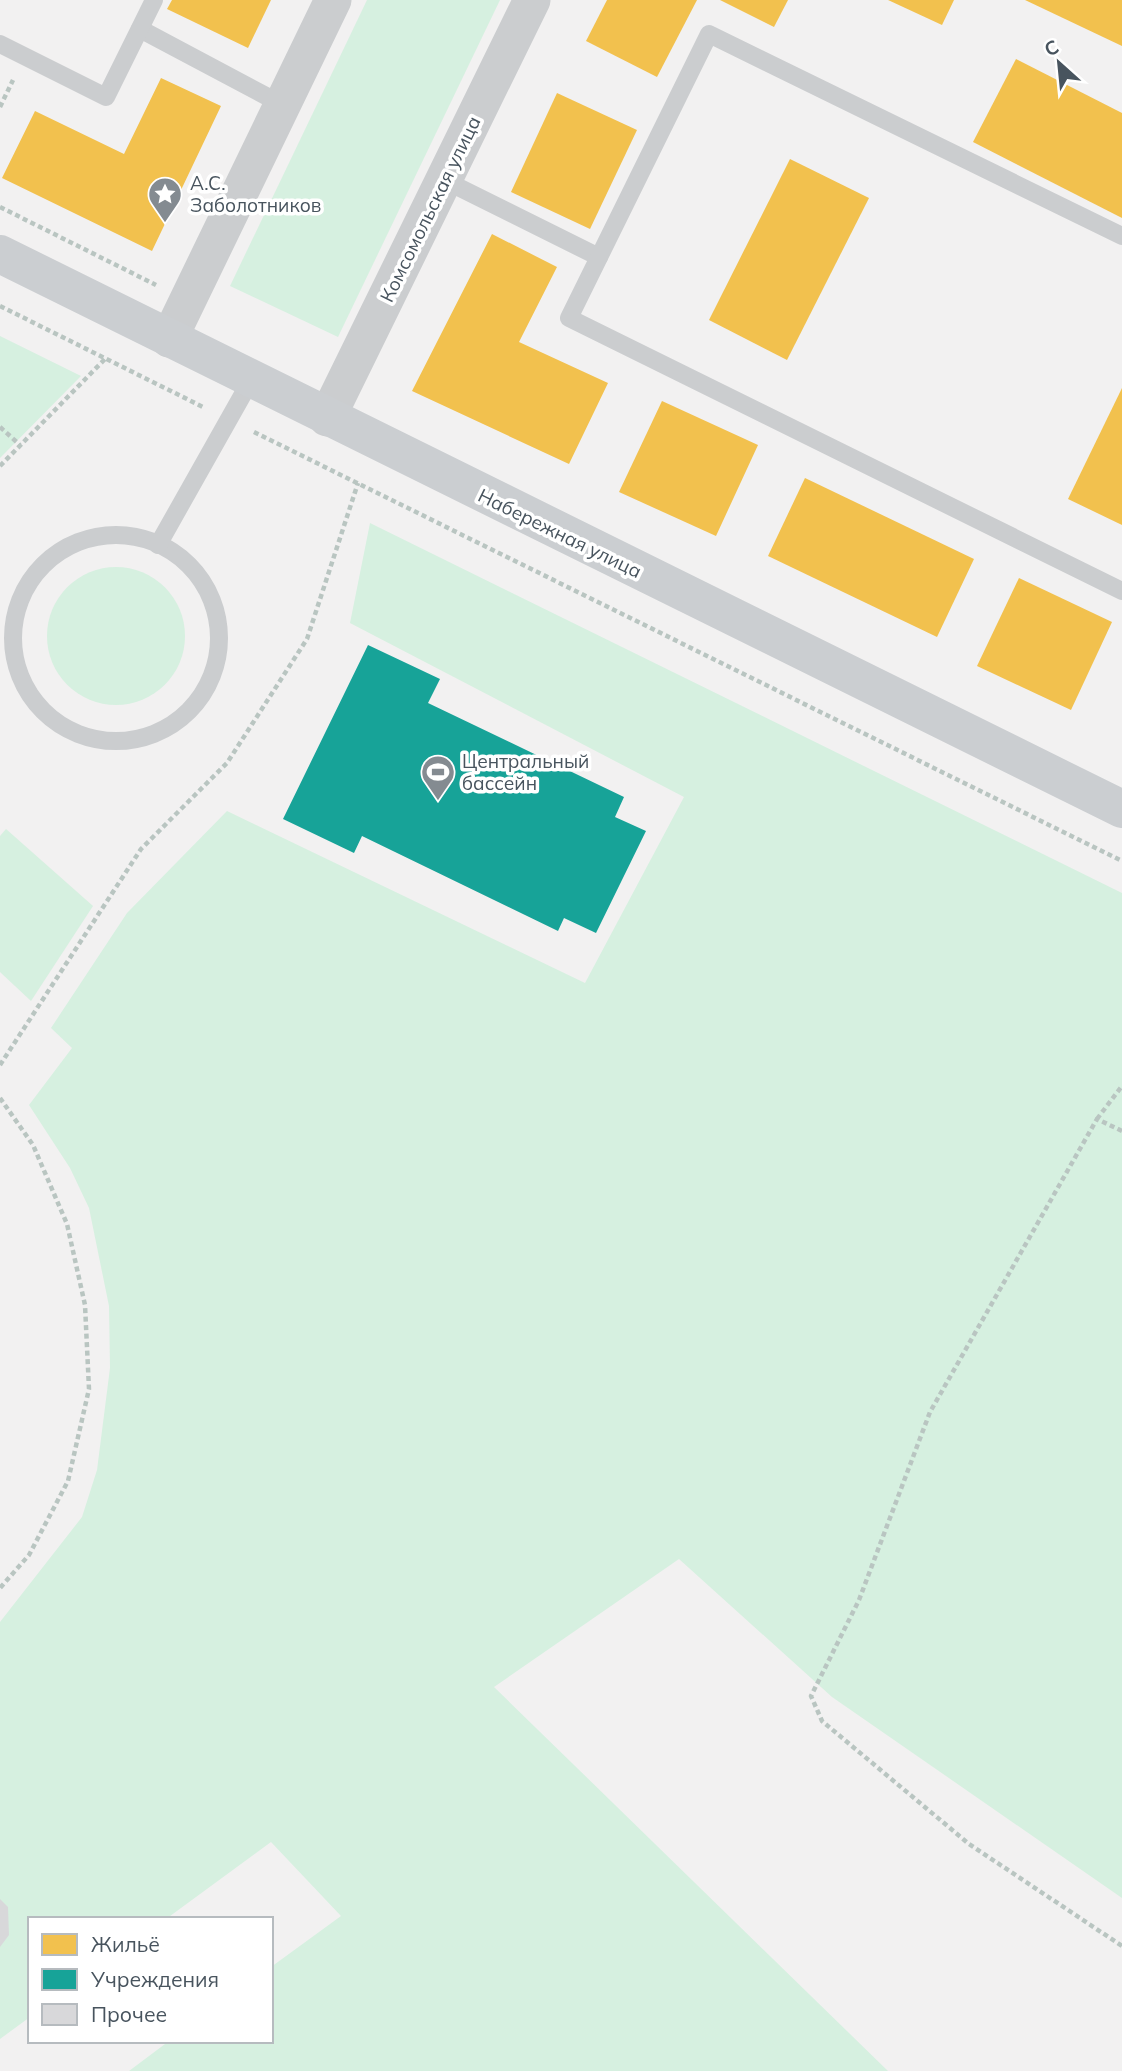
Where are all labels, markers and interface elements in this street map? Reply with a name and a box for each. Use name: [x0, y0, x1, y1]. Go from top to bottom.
north arrow: [1024, 28, 1094, 98]
text: С: [1040, 34, 1063, 61]
street label: Комсомольская улица: [374, 112, 486, 306]
place label: А.С. Заболотников: [190, 171, 321, 217]
place icon: А.С. Заболотников: [146, 175, 184, 224]
street label: Набережная улица: [474, 483, 646, 583]
place label: Центральный бассейн: [462, 749, 589, 795]
sports icon: Центральный бассейн: [419, 753, 457, 802]
legend: [28, 1917, 273, 2043]
text: Жильё: [91, 1931, 160, 1957]
text: Учреждения: [90, 1966, 219, 1992]
text: Прочее: [91, 2001, 167, 2027]

